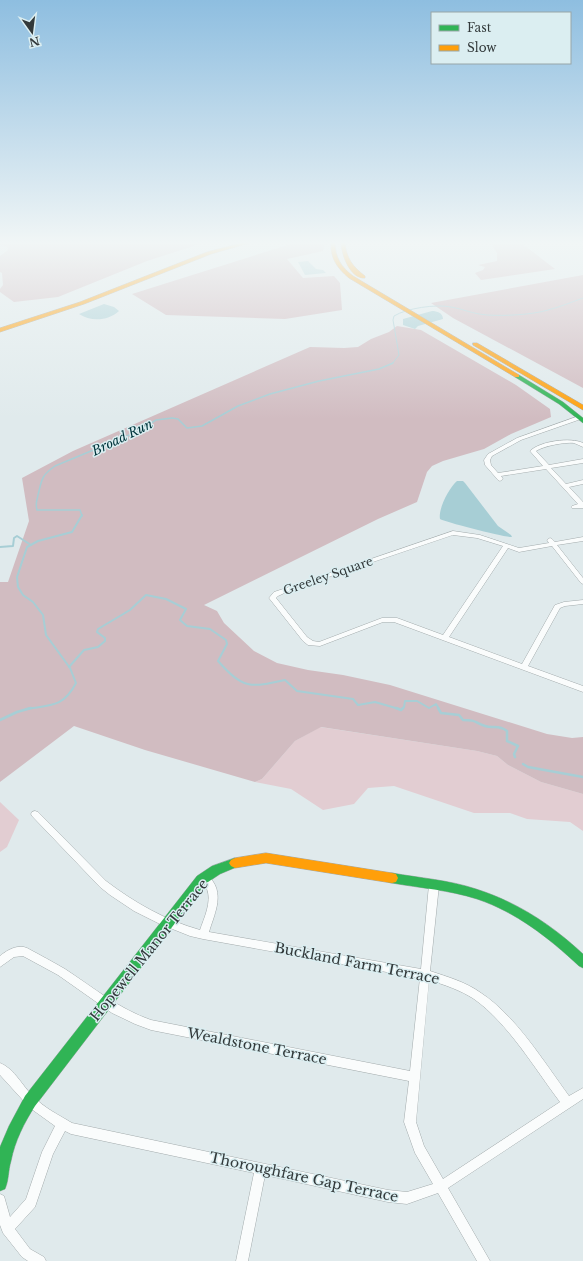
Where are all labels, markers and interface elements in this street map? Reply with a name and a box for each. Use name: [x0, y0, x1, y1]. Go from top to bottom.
north arrow: [12, 12, 52, 52]
legend: [431, 12, 571, 64]
text: Fast: [467, 20, 492, 35]
text: N: [27, 34, 41, 50]
text: Slow: [467, 40, 497, 55]
water label: Broad Run: [88, 415, 156, 460]
street label: Greeley Square: [281, 553, 375, 598]
street label: Hopewell Manor Terrace: [86, 875, 212, 1025]
street label: Buckland Farm Terrace: [273, 938, 441, 988]
street label: Wealdstone Terrace: [185, 1023, 328, 1068]
street label: Thoroughfare Gap Terrace: [208, 1148, 400, 1206]

